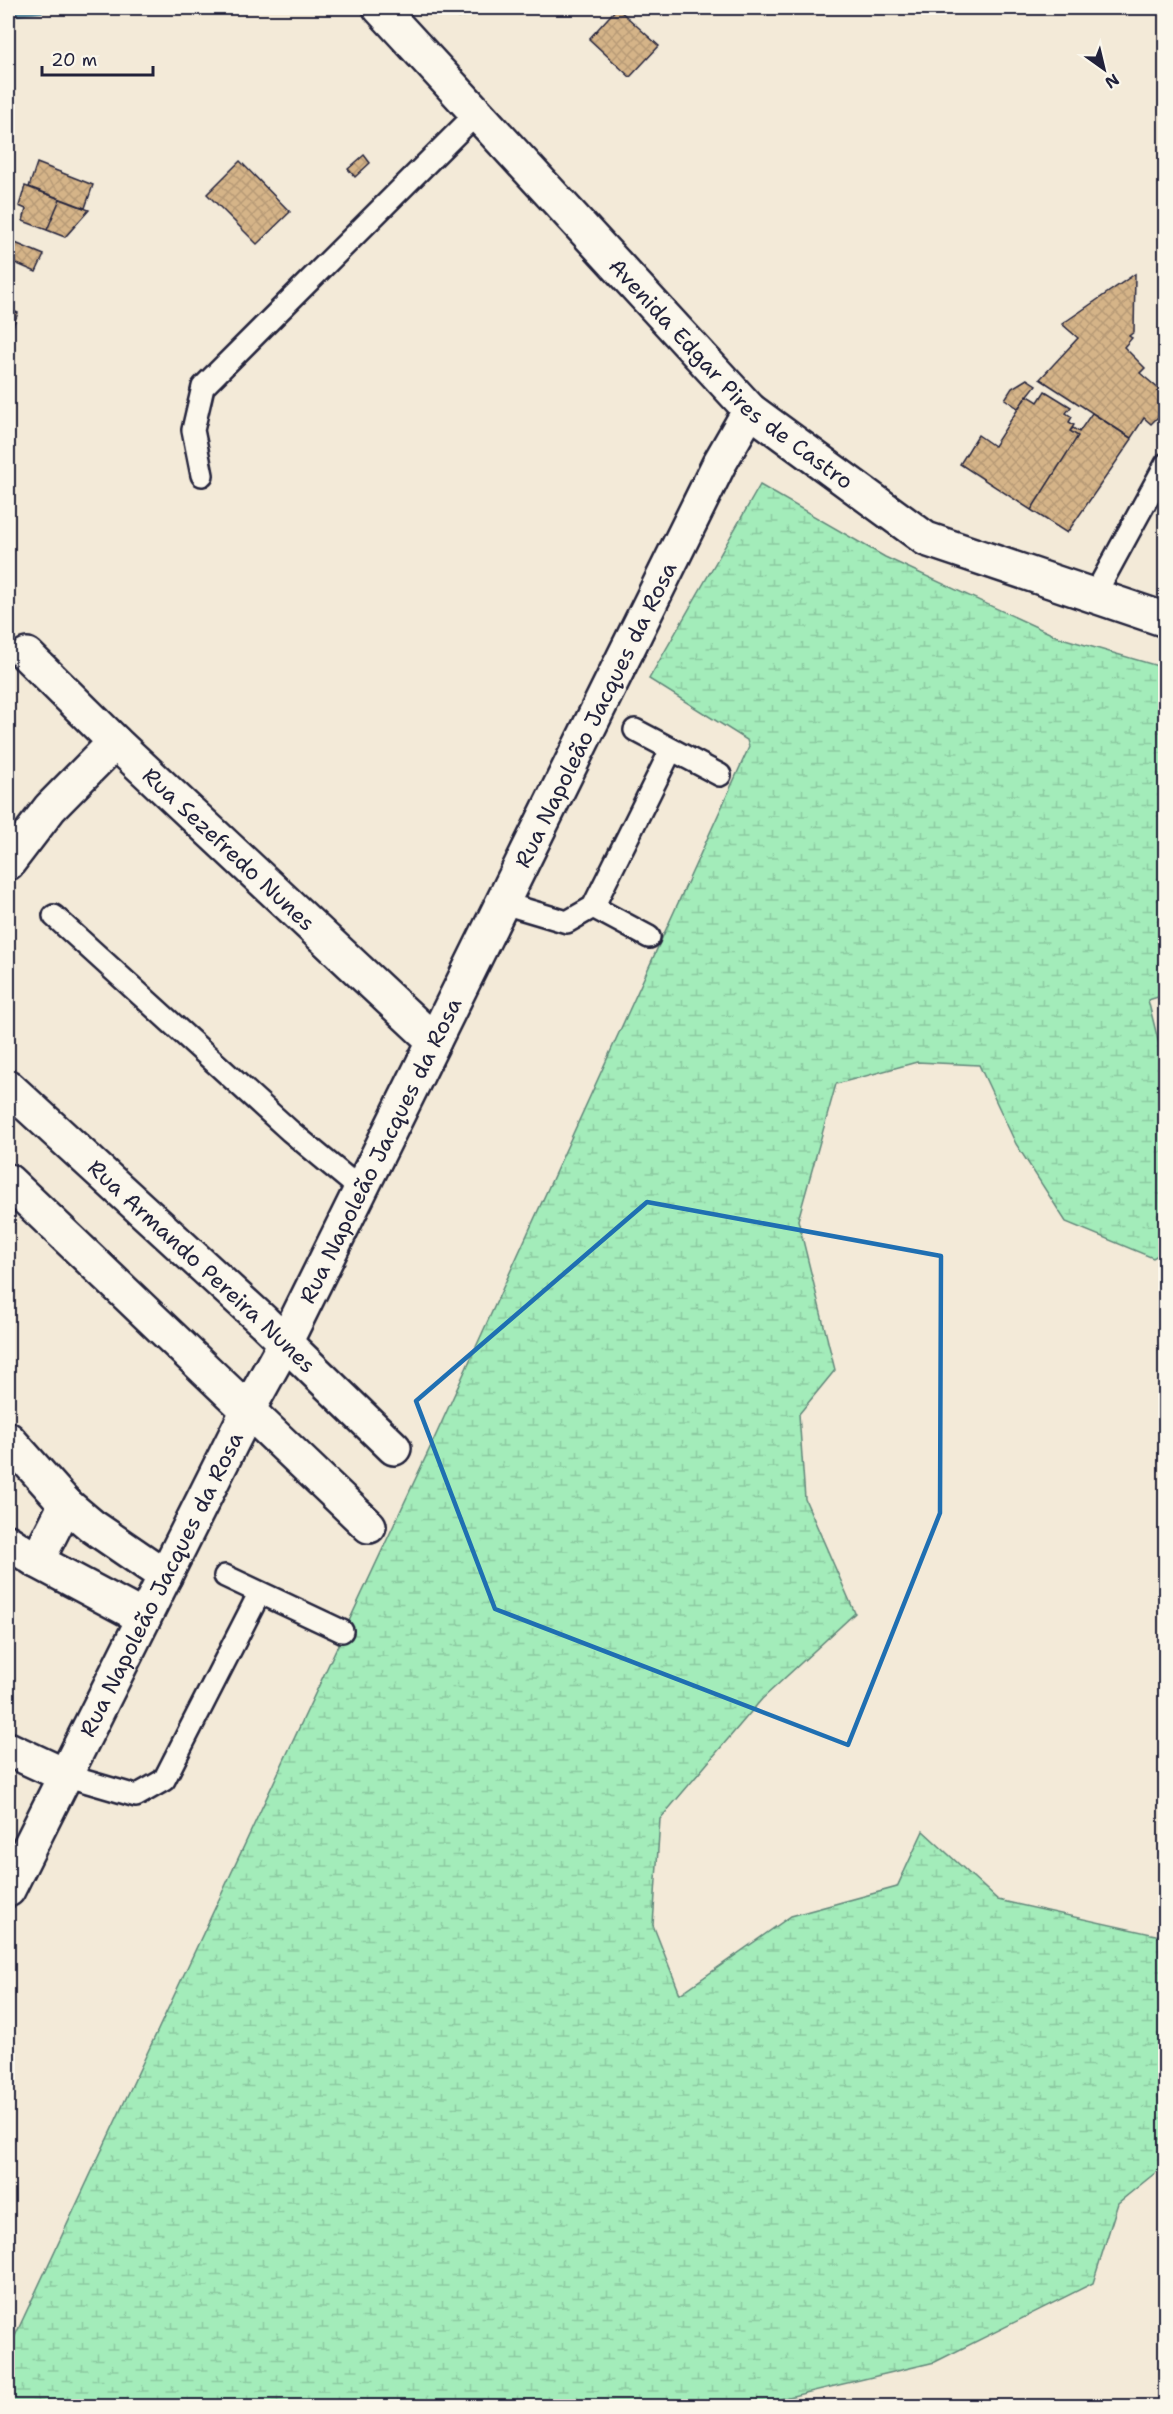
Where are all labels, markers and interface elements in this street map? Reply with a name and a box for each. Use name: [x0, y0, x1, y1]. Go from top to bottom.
scale bar: [42, 39, 153, 77]
north arrow: [1074, 39, 1134, 99]
text: 20 m: [51, 48, 97, 72]
text: N: [1101, 69, 1123, 93]
street label: Avenida Edgar Pires de Castro: [603, 252, 859, 495]
street label: Rua Napoleão Jacques da Rosa: [508, 557, 683, 872]
street label: Rua Sezefredo Nunes: [136, 761, 322, 937]
street label: Rua Napoleão Jacques da Rosa: [292, 992, 468, 1308]
street label: Rua Armando Pereira Nunes: [82, 1153, 322, 1379]
street label: Rua Napoleão Jacques da Rosa: [72, 1426, 250, 1742]

